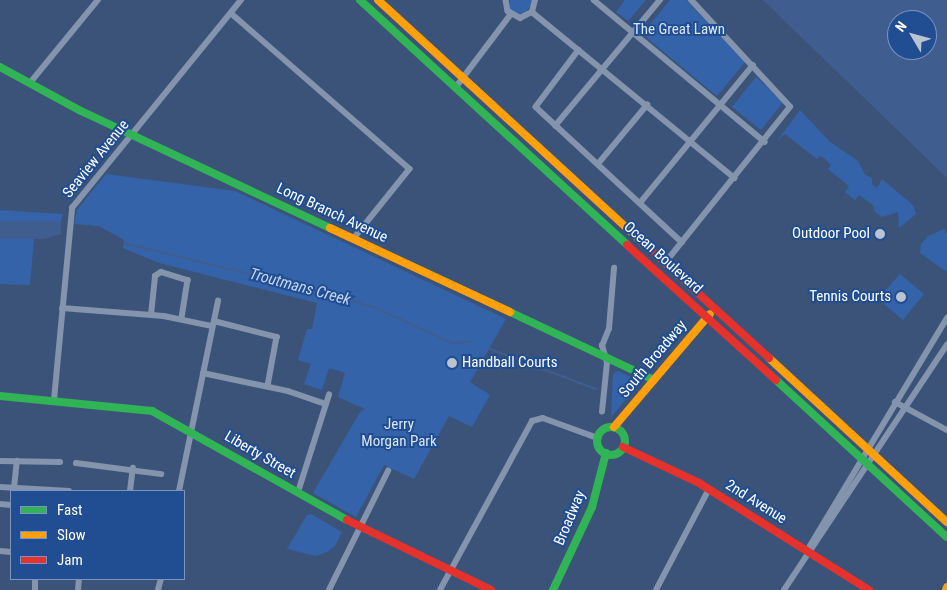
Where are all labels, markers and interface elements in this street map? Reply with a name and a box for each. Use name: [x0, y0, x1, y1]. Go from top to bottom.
north arrow: [887, 10, 937, 60]
text: N: [892, 18, 910, 35]
park label: The Great Lawn: [633, 21, 725, 39]
street label: Seaview Avenue: [59, 116, 133, 202]
street label: Long Branch Avenue: [274, 179, 390, 247]
street label: Ocean Boulevard: [620, 218, 706, 298]
place label: Outdoor Pool: [792, 225, 870, 243]
marker: Outdoor Pool: [874, 228, 886, 240]
water label: Troutmans Creek: [247, 264, 353, 310]
place label: Tennis Courts: [809, 288, 891, 306]
marker: Tennis Courts: [895, 291, 907, 303]
street label: South Broadway: [615, 317, 691, 401]
place label: Handball Courts: [462, 354, 558, 372]
marker: Handball Courts: [446, 357, 458, 369]
park label: Jerry Morgan Park: [361, 415, 437, 450]
street label: Liberty Street: [221, 427, 299, 483]
street label: 2nd Avenue: [722, 476, 790, 528]
street label: Broadway: [550, 488, 590, 548]
legend: [10, 490, 185, 580]
text: Fast: [57, 501, 82, 519]
text: Slow: [57, 526, 86, 544]
text: Jam: [57, 551, 83, 569]

